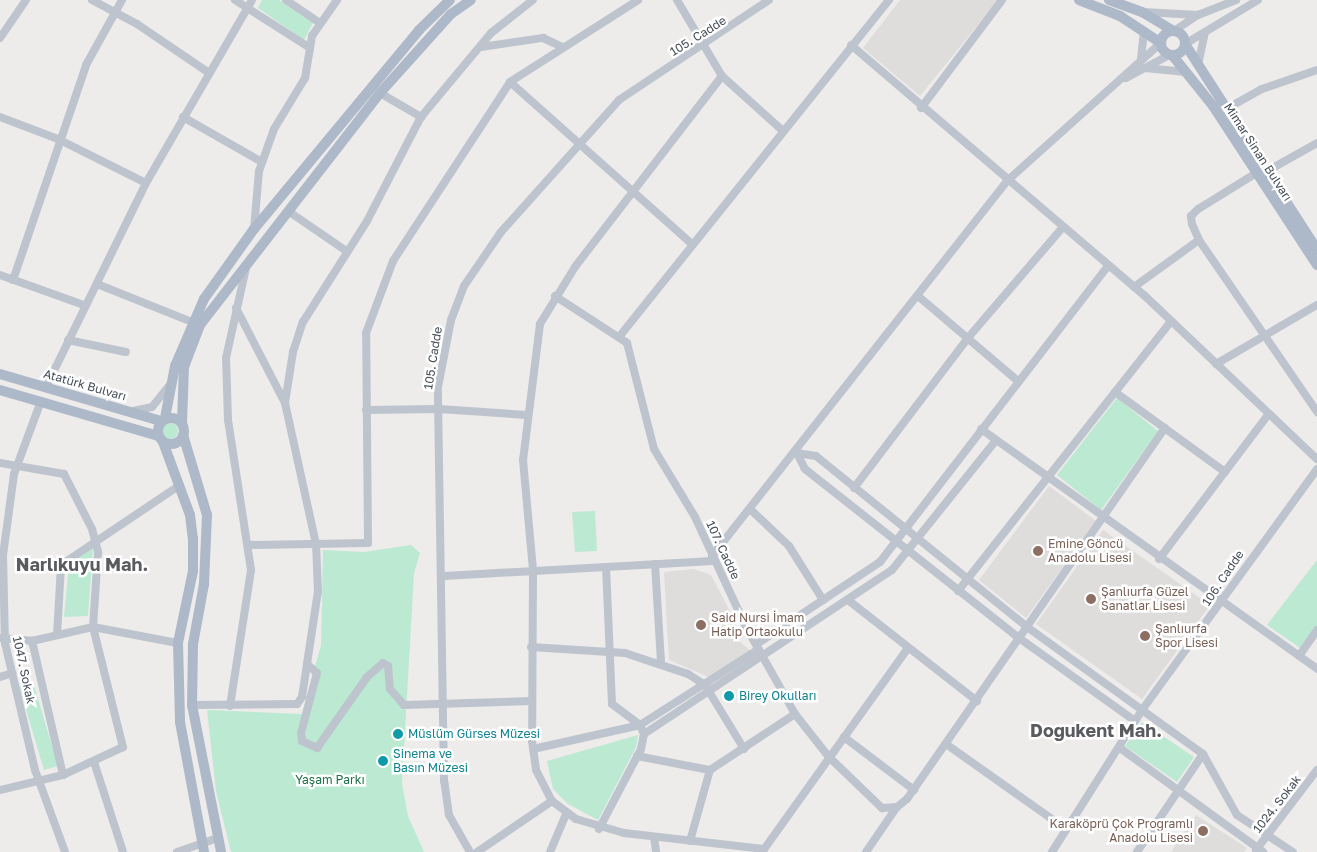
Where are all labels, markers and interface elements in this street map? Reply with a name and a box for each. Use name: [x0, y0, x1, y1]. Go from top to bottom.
street label: 105. Cadde: [667, 13, 729, 59]
street label: Mimar Sinan Bulvarı: [1221, 100, 1295, 204]
street label: 105. Cadde: [421, 326, 445, 390]
street label: Atatürk Bulvarı: [42, 366, 128, 404]
street label: 107. Cadde: [703, 518, 743, 582]
place label: Emine Göncü Anadolu Lisesi: [1048, 537, 1132, 565]
marker: Emine Göncü Anadolu Lisesi: [1032, 545, 1044, 557]
street label: 106. Cadde: [1199, 548, 1247, 608]
district label: Narlıkuyu Mah.: [16, 553, 148, 575]
place label: Şanlıurfa Güzel Sanatlar Lisesi: [1101, 585, 1189, 613]
marker: Şanlıurfa Güzel Sanatlar Lisesi: [1085, 593, 1097, 605]
place label: Said Nursi İmam Hatip Ortaokulu: [711, 611, 804, 639]
marker: Said Nursi İmam Hatip Ortaokulu: [695, 619, 707, 631]
place label: Şanlıurfa Spor Lisesi: [1155, 622, 1218, 650]
marker: Şanlıurfa Spor Lisesi: [1139, 630, 1151, 642]
street label: 1047. Sokak: [10, 635, 38, 705]
place label: Birey Okulları: [739, 689, 817, 703]
marker: Birey Okulları: [723, 690, 735, 702]
district label: Doğukent Mah.: [1030, 719, 1162, 741]
place label: Müslüm Gürses Müzesi: [408, 727, 540, 741]
marker: Müslüm Gürses Müzesi: [392, 728, 404, 740]
place label: Sinema ve Basın Müzesi: [393, 747, 468, 775]
marker: Sinema ve Basın Müzesi: [377, 755, 389, 767]
street label: 1024. Sokak: [1250, 772, 1304, 836]
park label: Yaşam Parkı: [295, 773, 365, 787]
place label: Karaköprü Çok Programlı Anadolu Lisesi: [1050, 817, 1193, 845]
marker: Karaköprü Çok Programlı Anadolu Lisesi: [1197, 825, 1209, 837]

